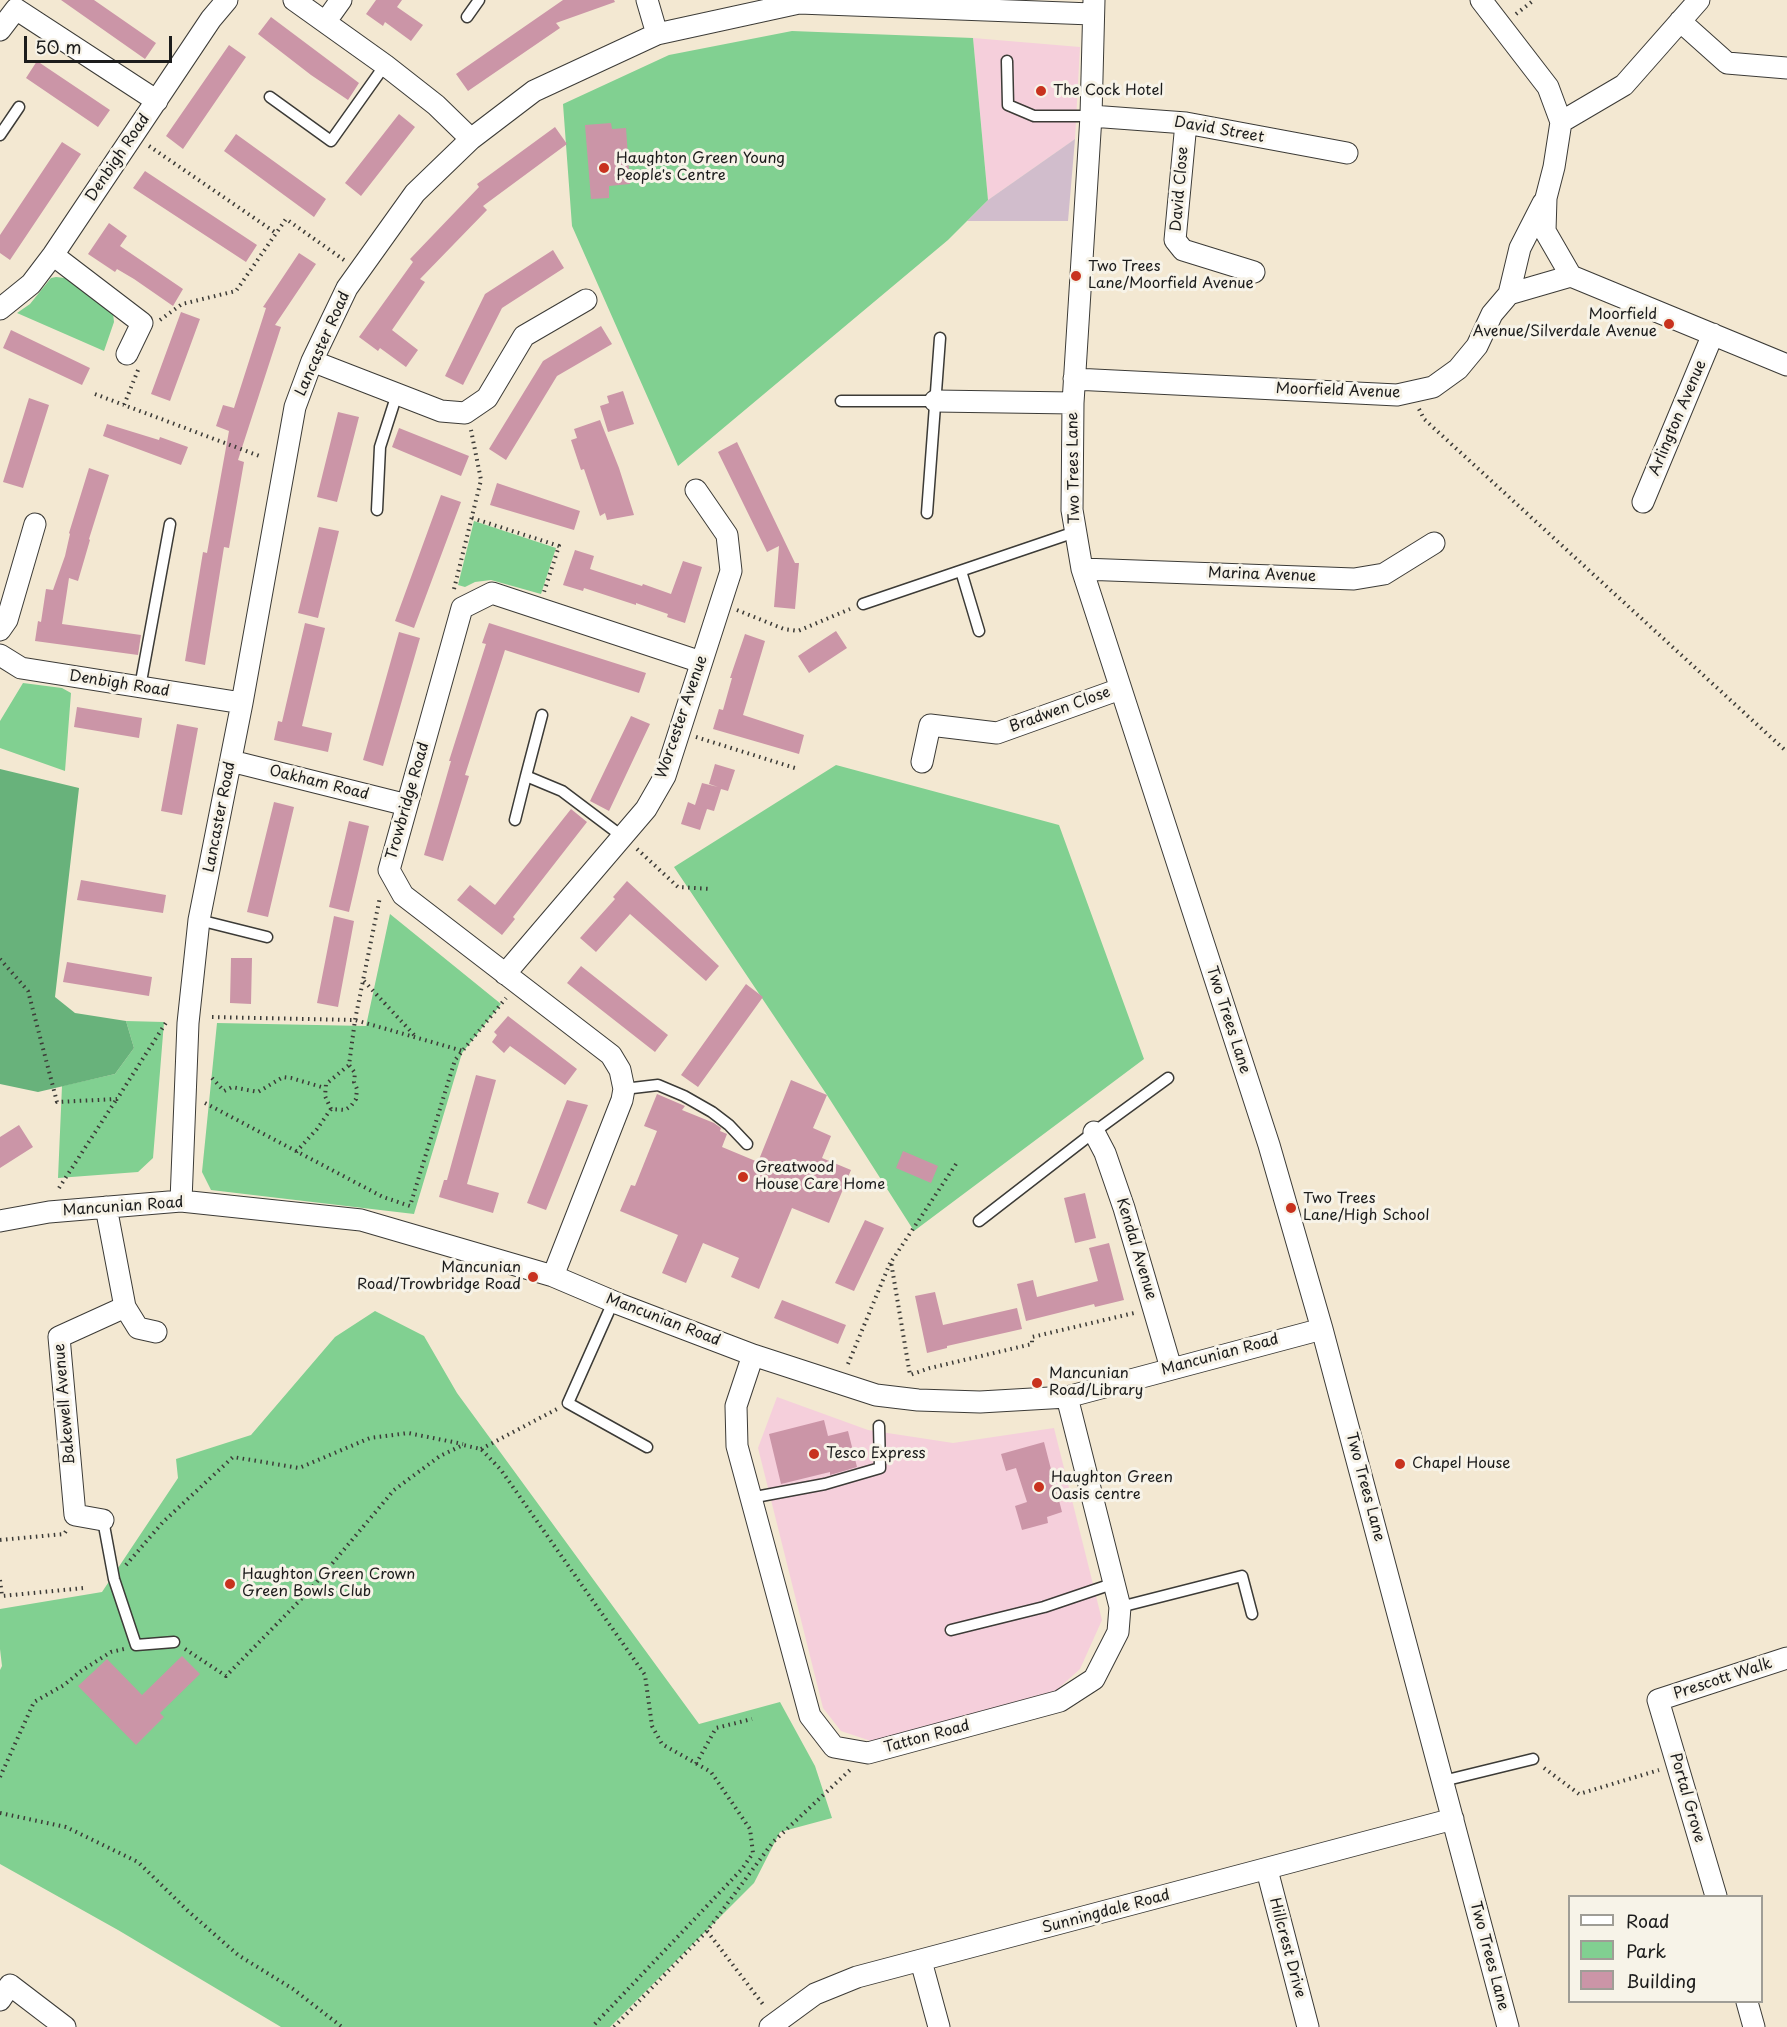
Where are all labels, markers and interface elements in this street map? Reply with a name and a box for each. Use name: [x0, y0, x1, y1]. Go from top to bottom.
scale bar: [27, 24, 176, 62]
text: 50 m: [35, 33, 82, 60]
place label: The Cock Hotel: [1053, 82, 1163, 100]
marker: The Cock Hotel: [1034, 84, 1048, 98]
street label: Denbigh Road: [82, 111, 154, 205]
street label: David Street: [1173, 113, 1265, 147]
street label: David Close: [1167, 146, 1193, 232]
place label: Haughton Green Young People's Centre: [616, 150, 785, 185]
marker: Haughton Green Young People's Centre: [597, 161, 611, 175]
place label: Two Trees Lane/Moorfield Avenue: [1088, 258, 1254, 293]
marker: Two Trees Lane/Moorfield Avenue: [1069, 269, 1083, 283]
street label: Lancaster Road: [292, 289, 354, 399]
place label: Moorfield Avenue/Silverdale Avenue: [1473, 306, 1657, 341]
marker: Moorfield Avenue/Silverdale Avenue: [1662, 317, 1676, 331]
street label: Arlington Avenue: [1646, 358, 1710, 478]
street label: Moorfield Avenue: [1275, 380, 1401, 402]
street label: Two Trees Lane: [1064, 412, 1084, 524]
street label: Marina Avenue: [1208, 564, 1316, 586]
street label: Worcester Avenue: [653, 653, 711, 781]
street label: Denbigh Road: [67, 667, 171, 701]
street label: Bradwen Close: [1007, 683, 1113, 737]
street label: Trowbridge Road: [383, 740, 433, 862]
street label: Lancaster Road: [200, 760, 240, 874]
street label: Oakham Road: [267, 762, 371, 804]
street label: Two Trees Lane: [1202, 964, 1254, 1076]
place label: Greatwood House Care Home: [755, 1159, 885, 1194]
marker: Greatwood House Care Home: [736, 1170, 750, 1184]
place label: Two Trees Lane/High School: [1303, 1190, 1429, 1225]
street label: Mancunian Road: [62, 1194, 184, 1220]
street label: Kendal Avenue: [1112, 1196, 1160, 1302]
marker: Two Trees Lane/High School: [1284, 1201, 1298, 1215]
place label: Mancunian Road/Trowbridge Road: [357, 1259, 521, 1294]
marker: Mancunian Road/Trowbridge Road: [526, 1270, 540, 1284]
street label: Mancunian Road: [603, 1290, 723, 1350]
street label: Mancunian Road: [1159, 1331, 1281, 1379]
street label: Bakewell Avenue: [51, 1343, 79, 1465]
place label: Mancunian Road/Library: [1049, 1365, 1143, 1400]
marker: Mancunian Road/Library: [1030, 1376, 1044, 1390]
street label: Two Trees Lane: [1342, 1430, 1388, 1544]
place label: Tesco Express: [826, 1445, 926, 1463]
marker: Tesco Express: [807, 1447, 821, 1461]
place label: Chapel House: [1412, 1455, 1511, 1473]
marker: Chapel House: [1393, 1457, 1407, 1471]
place label: Haughton Green Oasis centre: [1051, 1469, 1173, 1504]
marker: Haughton Green Oasis centre: [1032, 1480, 1046, 1494]
place label: Haughton Green Crown Green Bowls Club: [242, 1566, 415, 1601]
marker: Haughton Green Crown Green Bowls Club: [223, 1577, 237, 1591]
street label: Prescott Walk: [1672, 1655, 1774, 1703]
street label: Tatton Road: [882, 1717, 972, 1757]
street label: Portal Grove: [1666, 1751, 1708, 1845]
street label: Sunningdale Road: [1040, 1886, 1172, 1938]
legend: [1568, 1895, 1763, 2003]
street label: Hillcrest Drive: [1265, 1896, 1309, 2000]
street label: Two Trees Lane: [1466, 1899, 1512, 2013]
text: Road: [1626, 1907, 1670, 1934]
text: Park: [1626, 1937, 1666, 1964]
text: Building: [1626, 1967, 1696, 1994]

